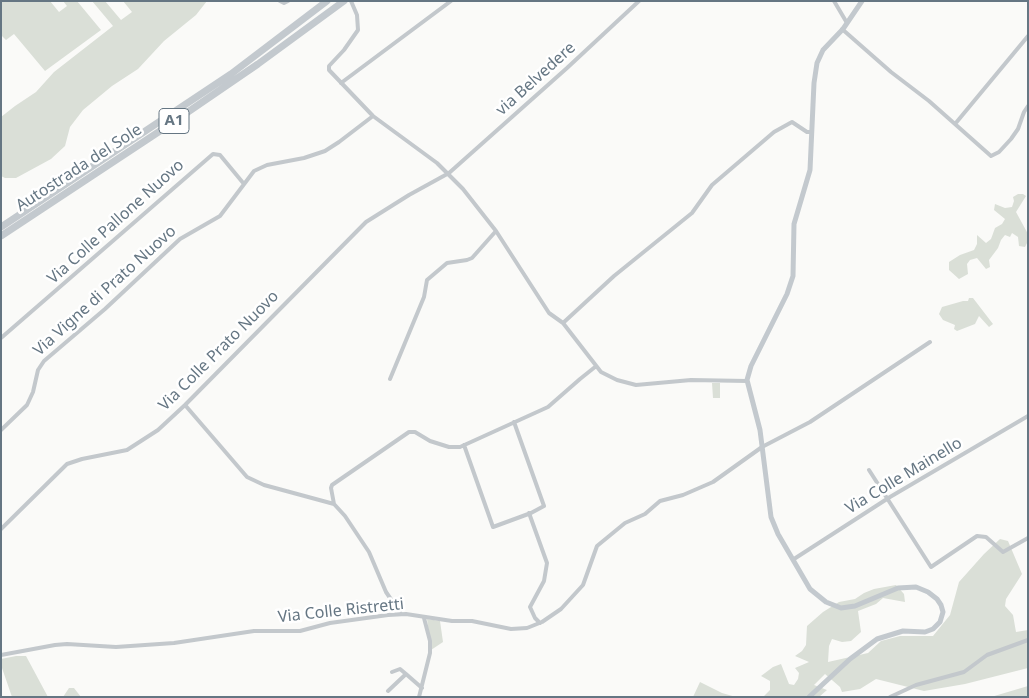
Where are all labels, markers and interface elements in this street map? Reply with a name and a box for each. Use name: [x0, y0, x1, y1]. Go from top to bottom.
street label: via Belvedere: [492, 38, 580, 120]
road number: A1: [159, 108, 189, 134]
street label: Autostrada del Sole: [13, 120, 145, 216]
street label: Via Colle Pallone Nuovo: [44, 156, 188, 288]
street label: Via Vigne di Prato Nuovo: [30, 222, 180, 360]
street label: Via Colle Prato Nuovo: [155, 287, 283, 415]
street label: Via Colle Mainello: [842, 434, 966, 518]
street label: Via Colle Ristretti: [277, 595, 405, 627]

